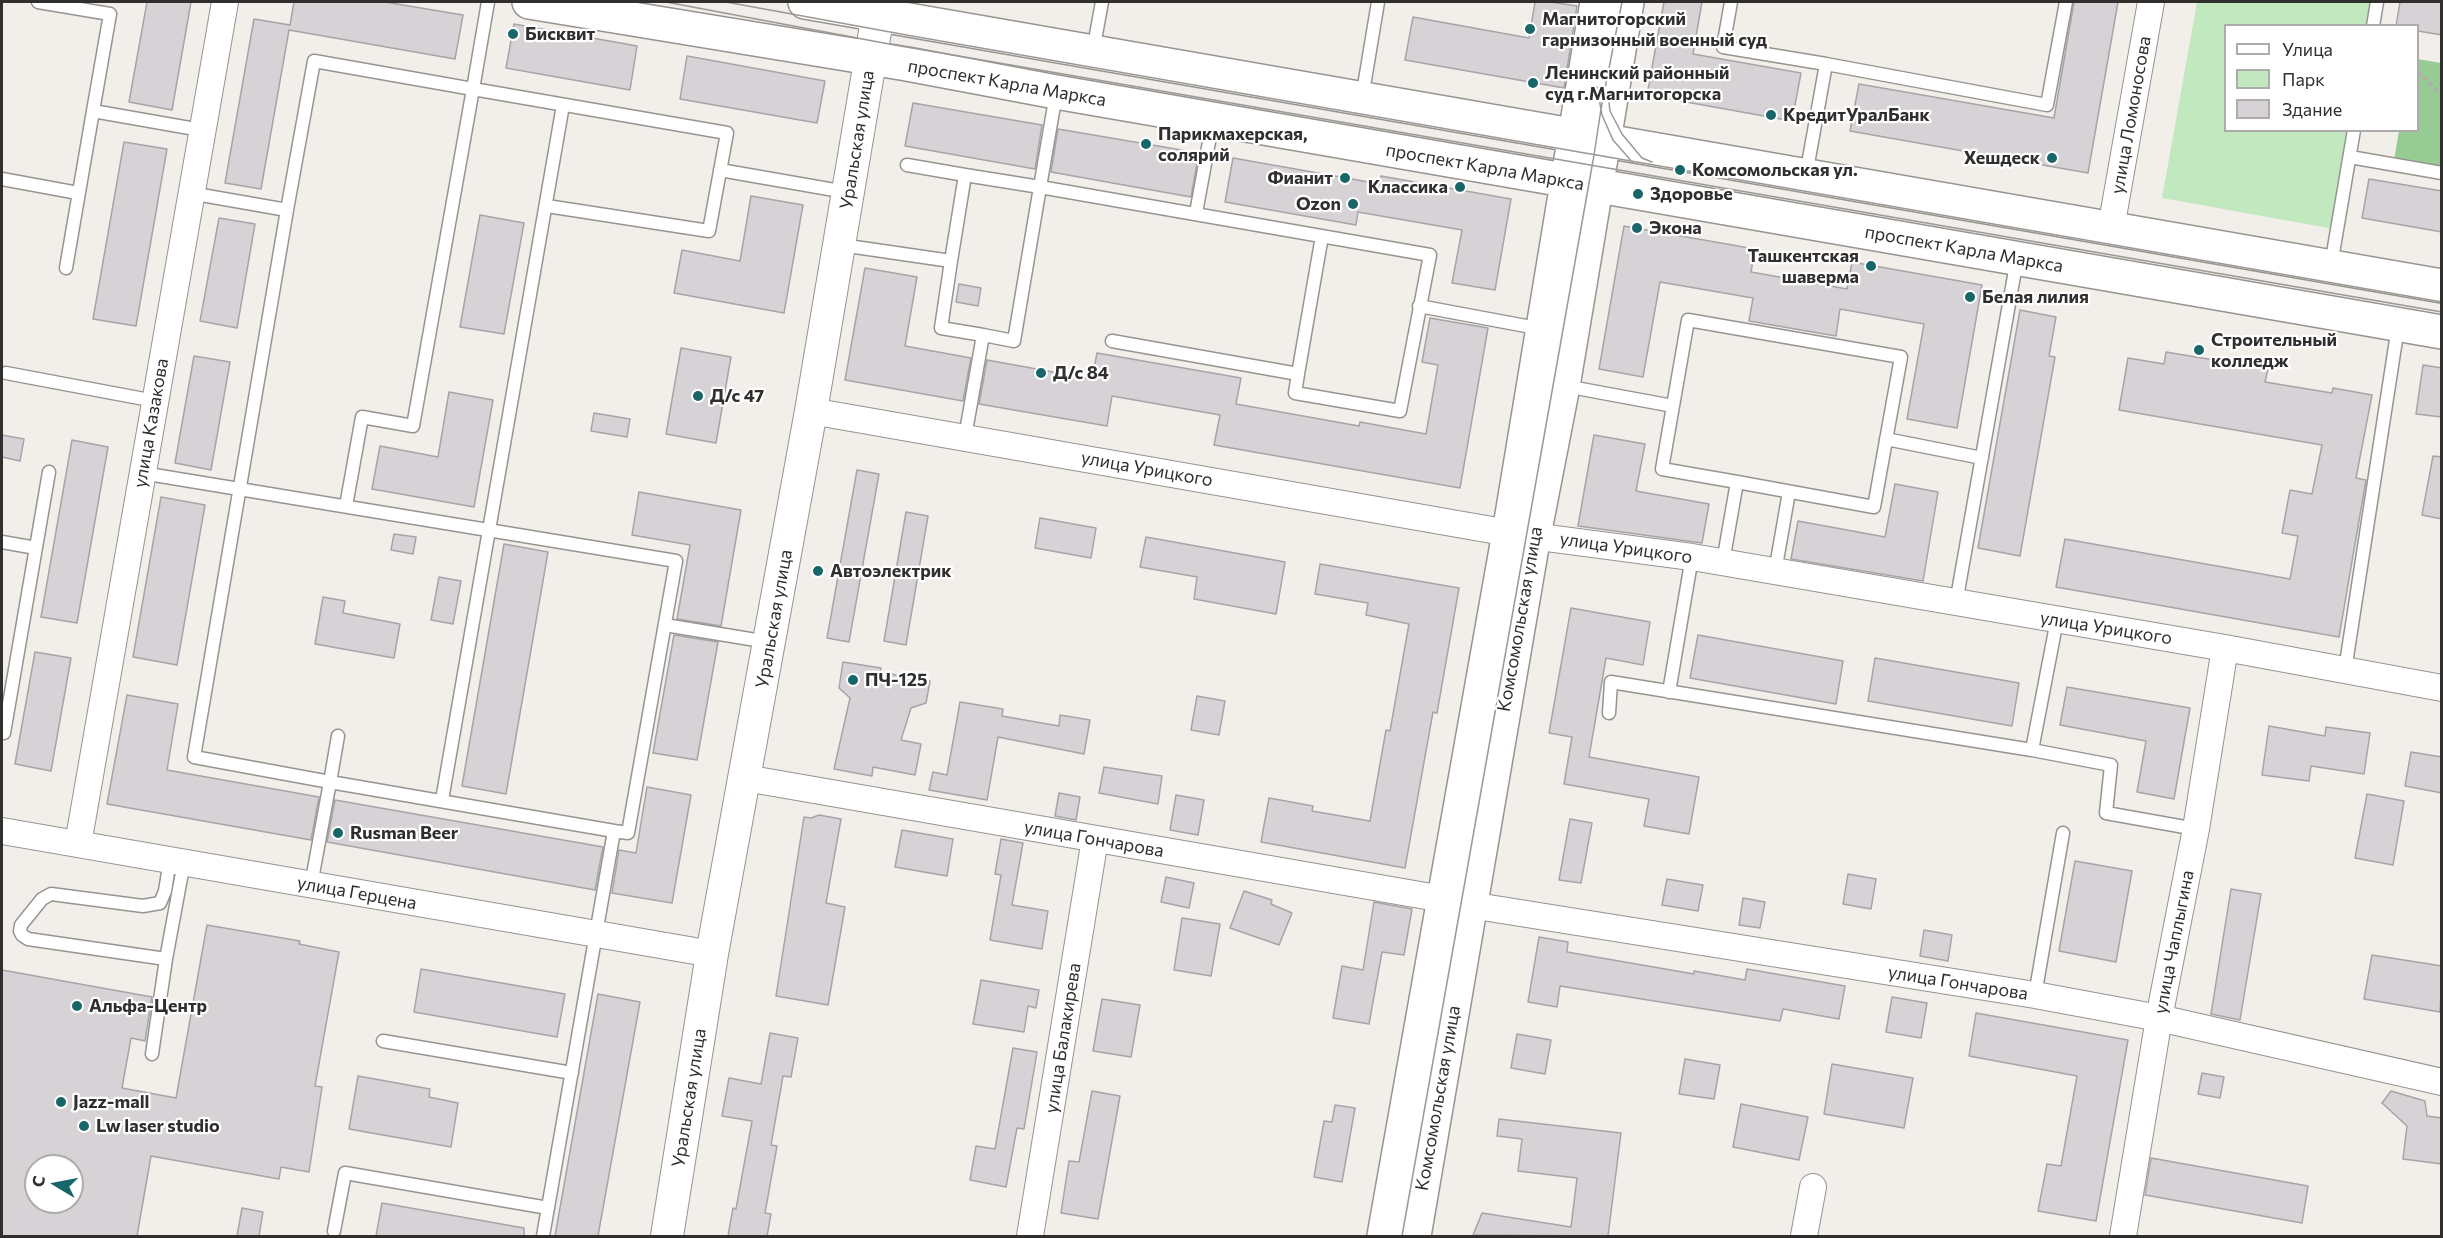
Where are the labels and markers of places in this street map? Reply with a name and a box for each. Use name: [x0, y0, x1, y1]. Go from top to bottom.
place label: Магнитогорский гарнизонный военный суд: [1542, 8, 1767, 50]
marker: Магнитогорский гарнизонный военный суд: [1523, 22, 1537, 36]
place label: Бисквит: [525, 23, 595, 45]
marker: Бисквит: [506, 27, 520, 41]
place label: Ленинский районный суд г.Магнитогорска: [1545, 62, 1729, 104]
marker: Ленинский районный суд г.Магнитогорска: [1526, 76, 1540, 90]
place label: КредитУралБанк: [1783, 104, 1930, 126]
marker: КредитУралБанк: [1764, 108, 1778, 122]
place label: Парикмахерская, солярий: [1158, 123, 1308, 166]
marker: Парикмахерская, солярий: [1139, 137, 1153, 151]
place label: Хешдеск: [1964, 147, 2040, 169]
marker: Хешдеск: [2045, 151, 2059, 165]
place label: Комсомольская ул.: [1692, 159, 1858, 181]
marker: Комсомольская ул.: [1673, 163, 1687, 177]
place label: Фианит: [1267, 167, 1333, 189]
marker: Фианит: [1338, 171, 1352, 185]
place label: Классика: [1368, 176, 1448, 198]
marker: Классика: [1453, 180, 1467, 194]
place label: Здоровье: [1650, 183, 1733, 205]
marker: Здоровье: [1631, 187, 1645, 201]
place label: Ozon: [1296, 193, 1341, 215]
marker: Ozon: [1346, 197, 1360, 211]
place label: Экона: [1649, 217, 1702, 239]
marker: Экона: [1630, 221, 1644, 235]
place label: Ташкентская шаверма: [1747, 245, 1859, 288]
marker: Ташкентская шаверма: [1864, 259, 1878, 273]
place label: Белая лилия: [1982, 286, 2089, 308]
marker: Белая лилия: [1963, 290, 1977, 304]
place label: Строительный колледж: [2211, 329, 2337, 372]
marker: Строительный колледж: [2192, 343, 2206, 357]
place label: Д/с 84: [1053, 362, 1109, 384]
marker: Д/с 84: [1034, 366, 1048, 380]
place label: Д/с 47: [710, 385, 764, 407]
marker: Д/с 47: [691, 389, 705, 403]
place label: Автоэлектрик: [830, 560, 951, 582]
marker: Автоэлектрик: [811, 564, 825, 578]
place label: ПЧ-125: [865, 669, 928, 691]
marker: ПЧ-125: [846, 673, 860, 687]
place label: Rusman Beer: [350, 822, 458, 844]
marker: Rusman Beer: [331, 826, 345, 840]
place label: Альфа-Центр: [89, 995, 207, 1017]
marker: Альфа-Центр: [70, 999, 84, 1013]
place label: Jazz-mall: [73, 1091, 149, 1113]
marker: Jazz-mall: [54, 1095, 68, 1109]
place label: Lw laser studio: [96, 1115, 220, 1137]
marker: Lw laser studio: [77, 1119, 91, 1133]

